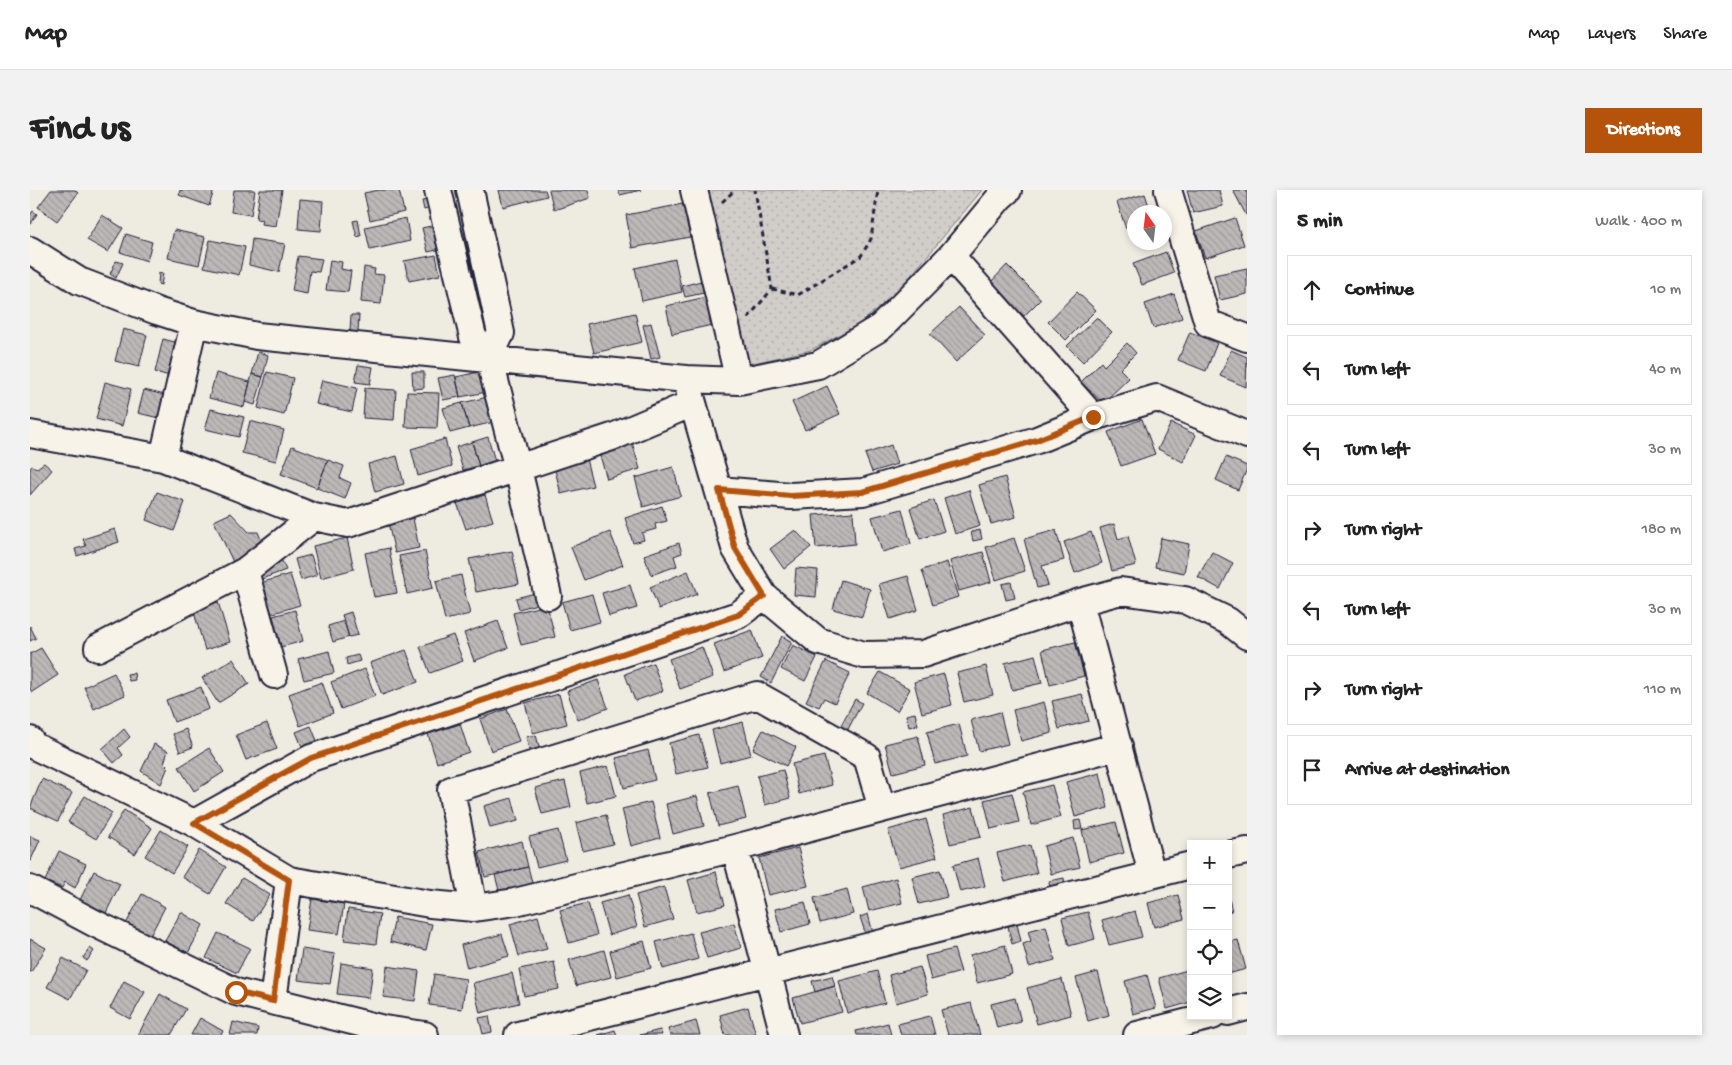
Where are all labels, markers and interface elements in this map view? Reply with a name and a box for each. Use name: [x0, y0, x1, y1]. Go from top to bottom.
text: Map: [25, 20, 67, 49]
text: Map: [1528, 24, 1560, 45]
text: Layers: [1588, 24, 1635, 45]
text: Share: [1663, 24, 1707, 45]
button: Directions: [1585, 108, 1702, 153]
text: Find us: [30, 110, 130, 151]
north arrow: [1127, 205, 1172, 250]
text: 5 min: [1297, 210, 1342, 235]
text: Walk · 400 m: [1595, 213, 1682, 232]
icon: ahead: [1298, 276, 1326, 304]
text: Continue: [1345, 279, 1414, 302]
text: 10 m: [1650, 281, 1681, 300]
icon: left: [1298, 356, 1326, 384]
text: Turn left: [1345, 359, 1409, 382]
text: 40 m: [1649, 361, 1681, 380]
route end: [1082, 406, 1105, 429]
icon: left: [1298, 436, 1326, 464]
text: Turn left: [1345, 439, 1409, 462]
text: 30 m: [1648, 441, 1681, 460]
icon: right: [1298, 516, 1326, 544]
text: Turn right: [1345, 519, 1421, 542]
text: 180 m: [1642, 521, 1681, 540]
icon: left: [1298, 596, 1326, 624]
text: Turn left: [1345, 599, 1409, 622]
text: 30 m: [1648, 601, 1681, 620]
icon: right: [1298, 676, 1326, 704]
text: Turn right: [1345, 679, 1421, 702]
text: 110 m: [1644, 681, 1681, 700]
icon: arrive: [1298, 756, 1326, 784]
text: Arrive at destination: [1345, 759, 1509, 782]
map controls: [1187, 840, 1232, 1020]
button: +: [1187, 840, 1232, 885]
button: −: [1187, 885, 1232, 930]
button: locate: [1187, 930, 1232, 975]
button: layers: [1187, 975, 1232, 1020]
route start: [225, 981, 248, 1004]

